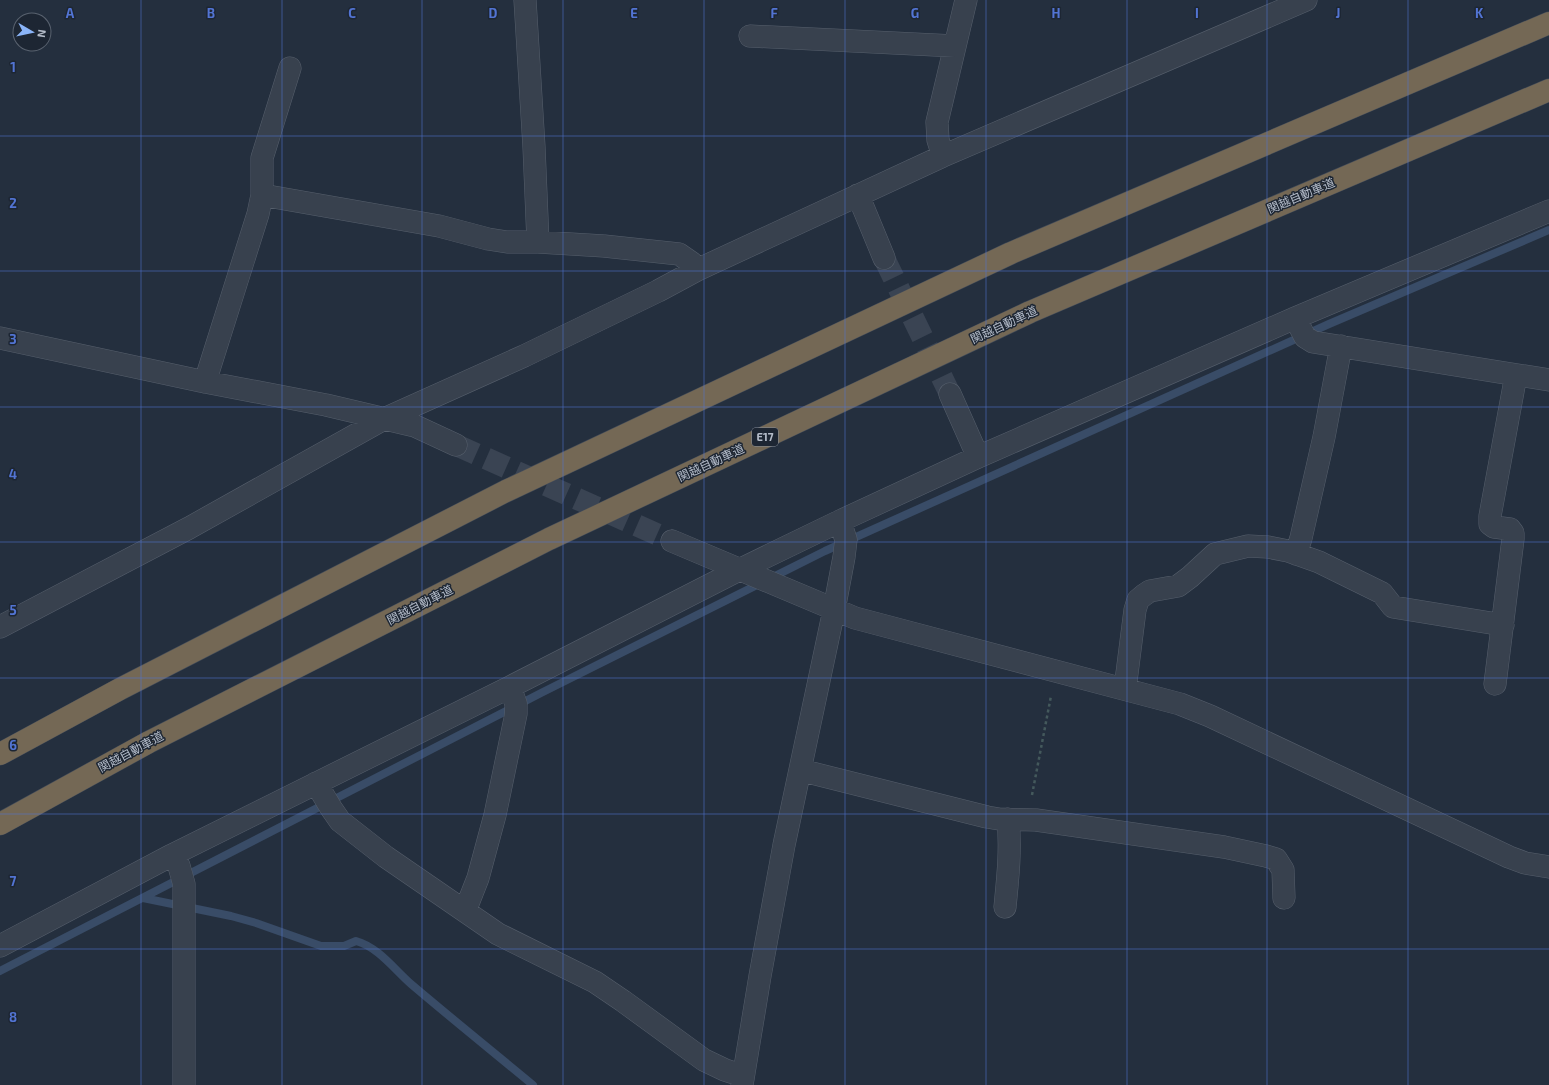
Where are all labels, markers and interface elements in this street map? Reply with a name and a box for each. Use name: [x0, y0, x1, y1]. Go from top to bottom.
text: A: [66, 5, 75, 21]
text: B: [207, 5, 215, 21]
text: C: [348, 5, 356, 21]
text: D: [489, 5, 498, 21]
text: E: [630, 5, 638, 21]
text: F: [770, 5, 778, 21]
text: G: [911, 5, 919, 21]
text: H: [1052, 5, 1061, 21]
text: I: [1195, 5, 1199, 21]
text: J: [1336, 5, 1340, 21]
text: K: [1475, 5, 1484, 21]
north arrow: [12, 12, 52, 52]
text: N: [35, 29, 49, 39]
text: 1: [10, 59, 16, 75]
street label: 関越自動車道: [1265, 175, 1336, 216]
text: 2: [9, 195, 17, 211]
street label: 関越自動車道: [968, 303, 1039, 346]
text: 3: [9, 331, 17, 347]
road number: E17: [752, 428, 778, 446]
street label: 関越自動車道: [675, 441, 746, 484]
text: 4: [9, 466, 17, 482]
street label: 関越自動車道: [384, 582, 455, 627]
text: 5: [9, 602, 17, 618]
street label: 関越自動車道: [95, 728, 166, 774]
text: 6: [9, 737, 17, 753]
text: 7: [10, 873, 17, 889]
text: 8: [9, 1009, 17, 1025]

